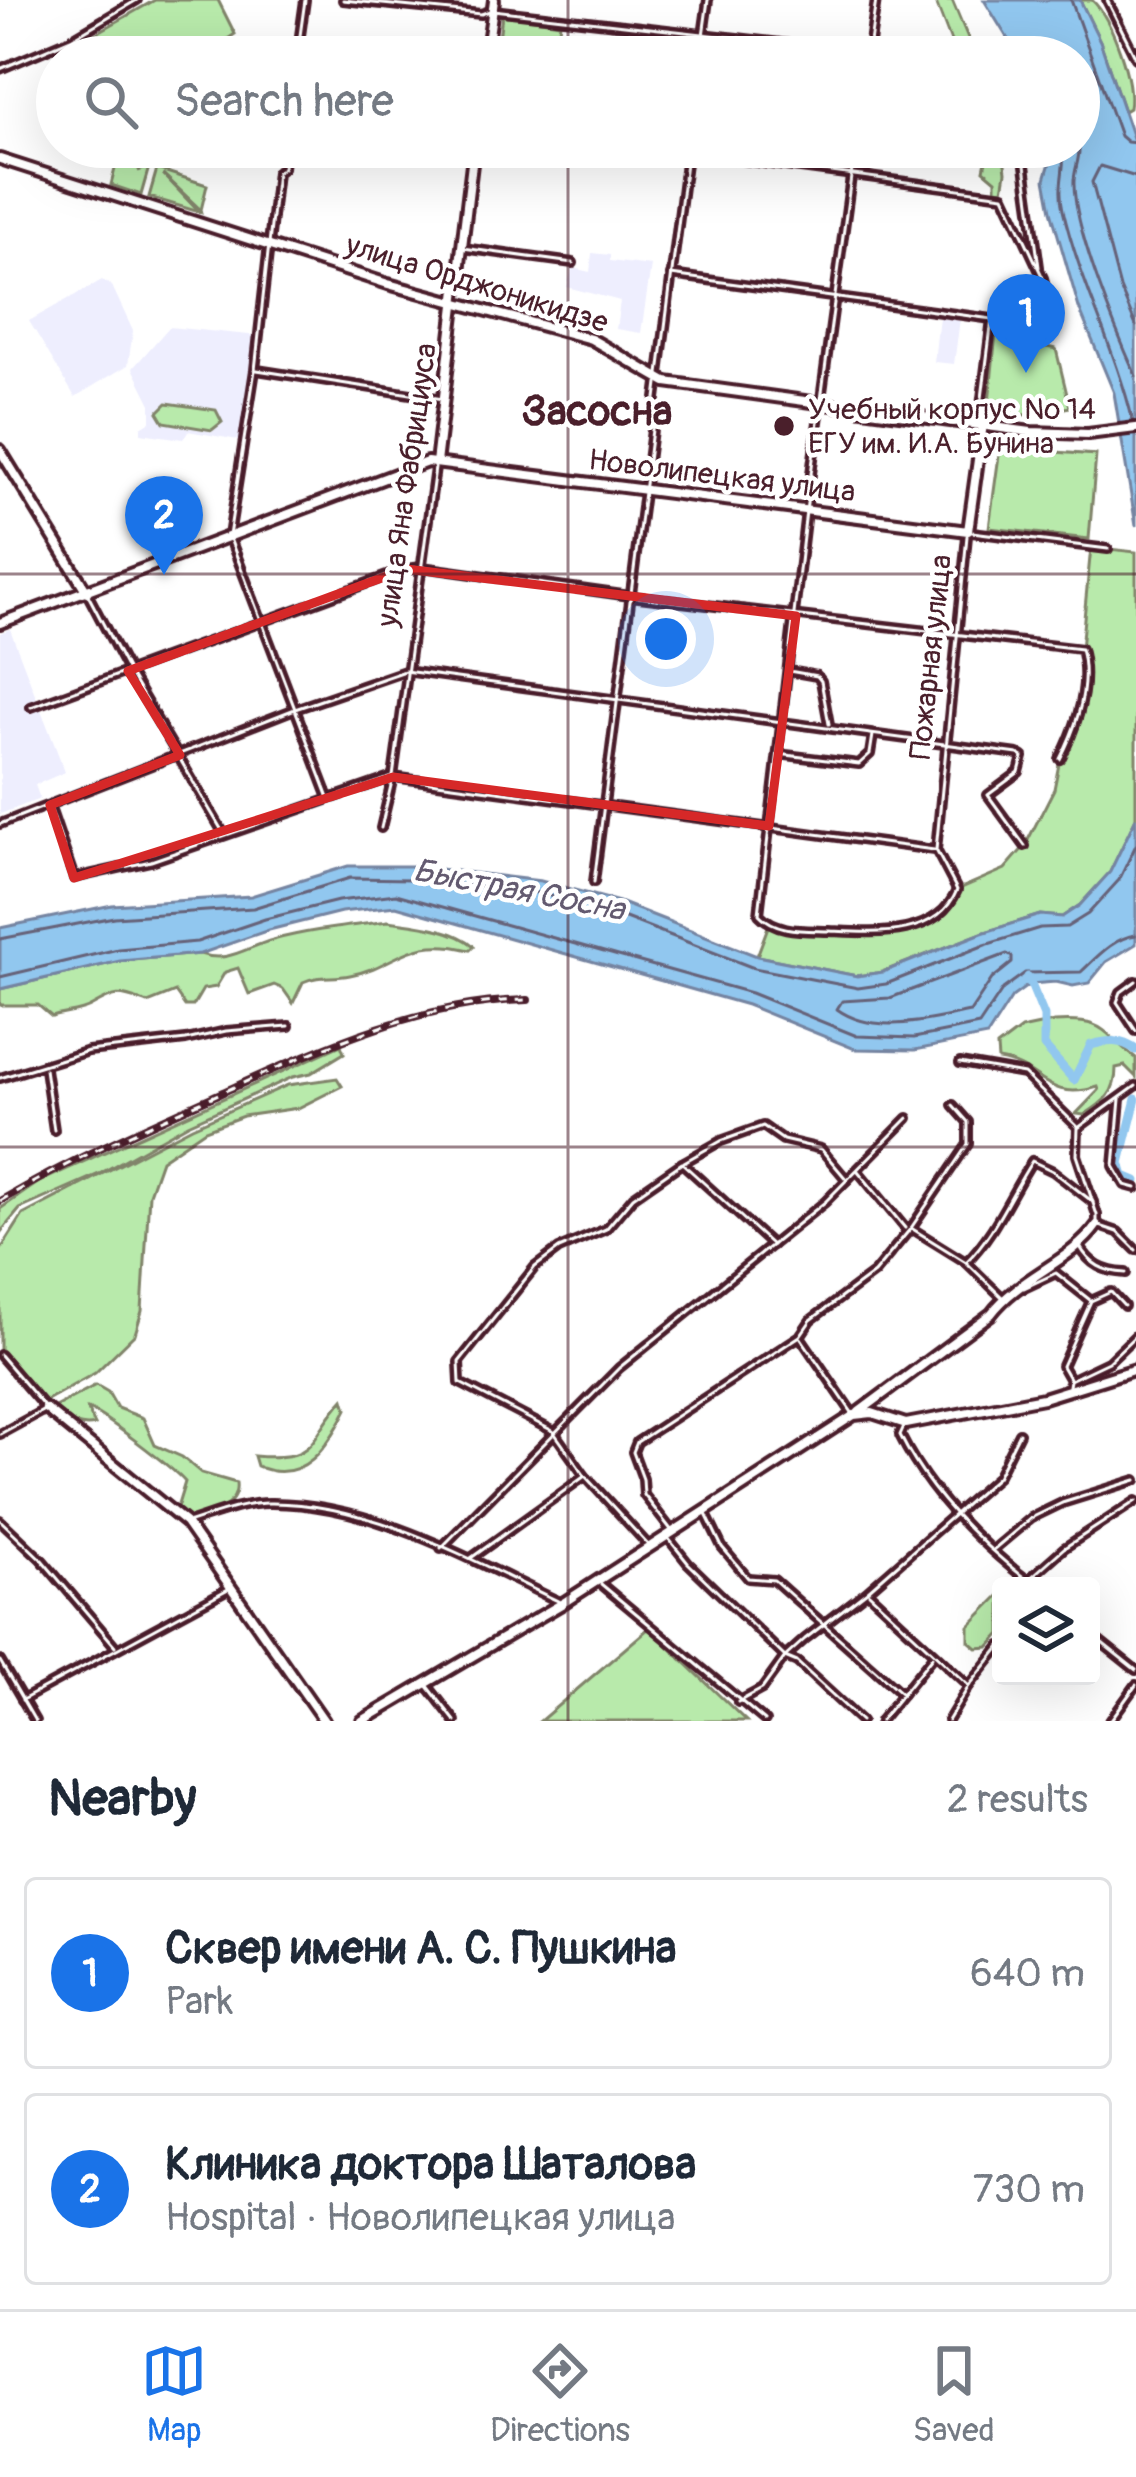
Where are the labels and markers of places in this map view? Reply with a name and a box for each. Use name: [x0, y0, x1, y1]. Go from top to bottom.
pin: 1: [987, 274, 1065, 373]
place label: Учебный корпус № 14 ЕГУ им. И.А. Бунина: [808, 391, 1096, 462]
marker: Учебный корпус № 14 ЕГУ им. И.А. Бунина: [771, 413, 797, 439]
pin: 2: [125, 476, 203, 575]

